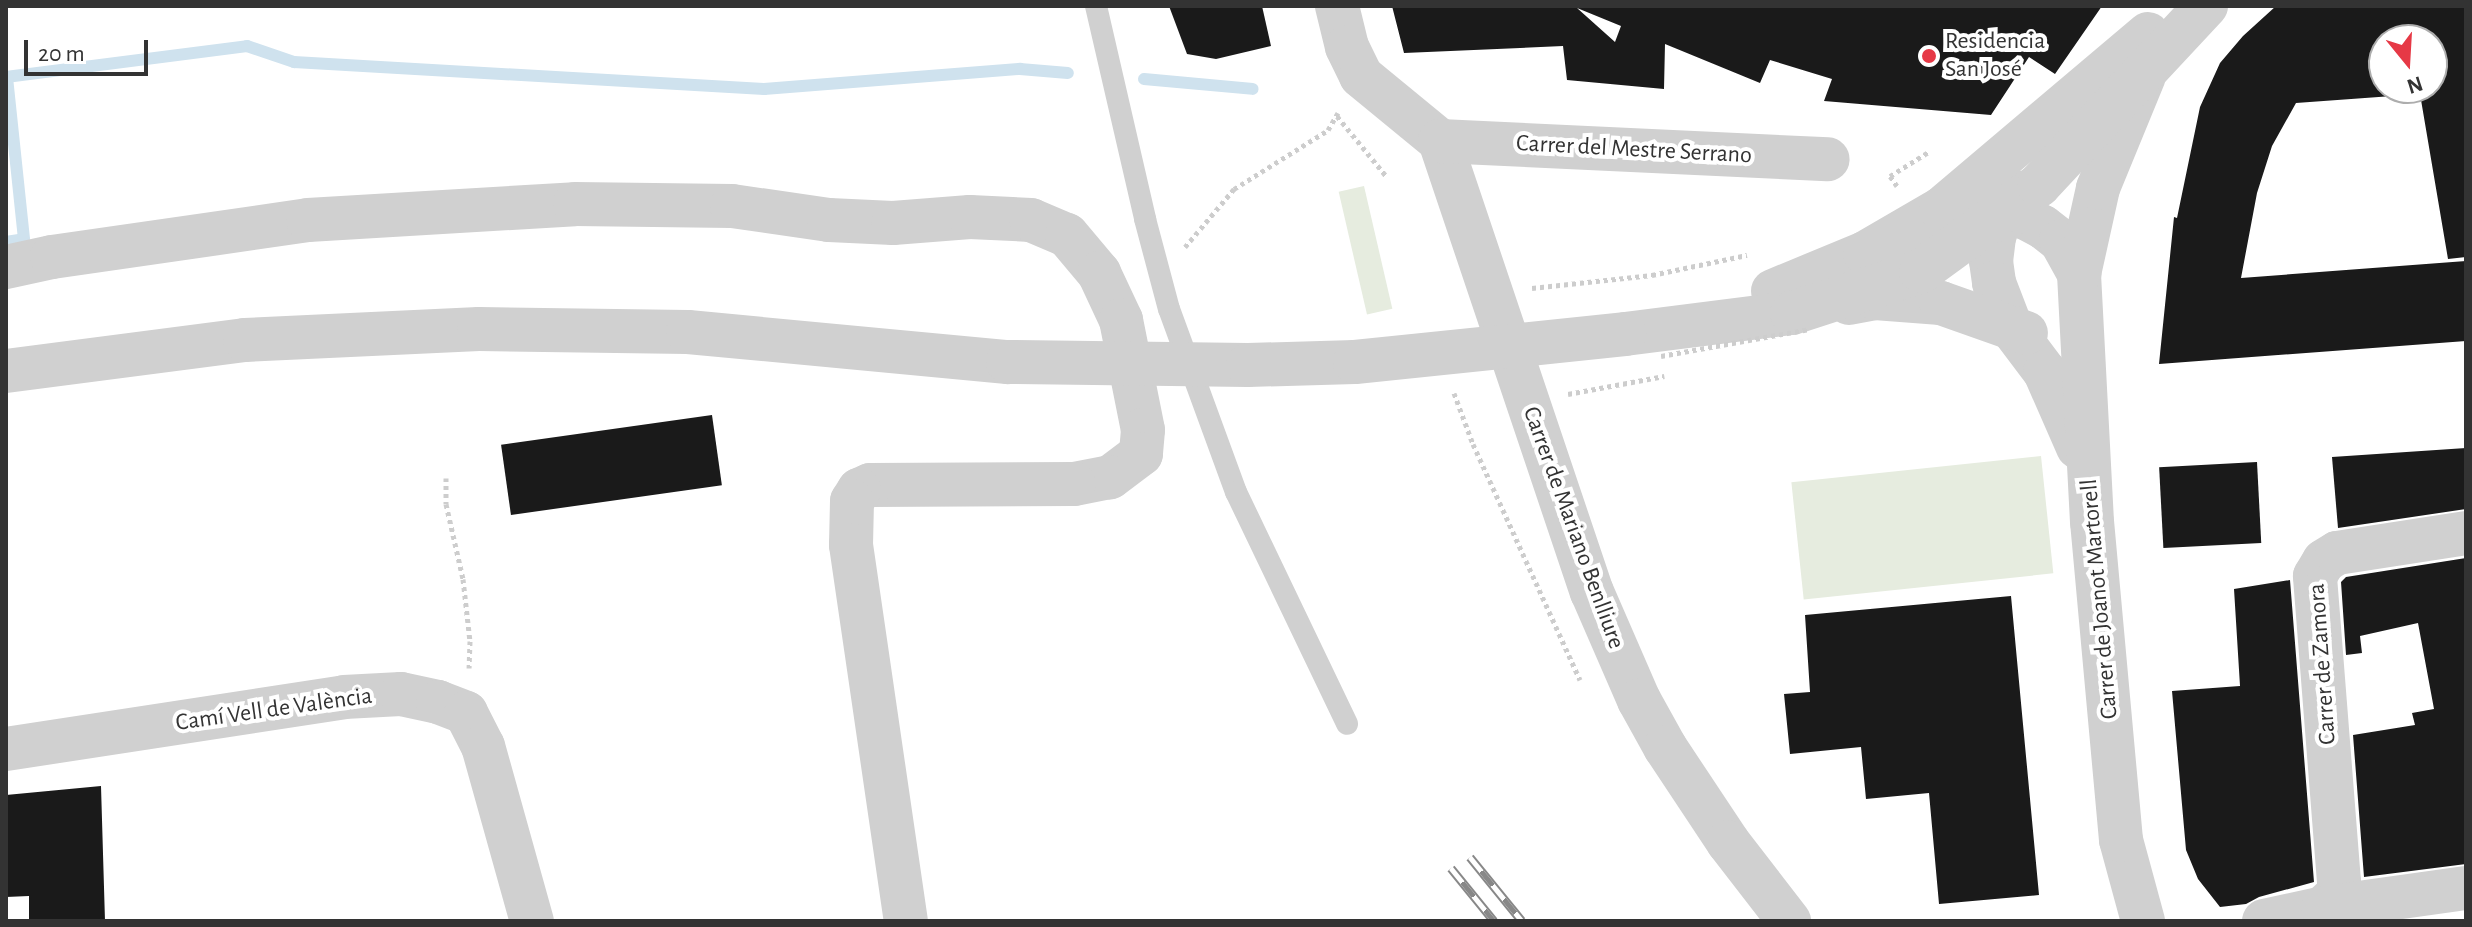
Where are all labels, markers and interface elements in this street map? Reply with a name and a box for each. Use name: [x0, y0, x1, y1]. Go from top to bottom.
scale bar: [28, 24, 152, 74]
north arrow: [2368, 24, 2448, 104]
place label: Residencia San José: [1945, 28, 2045, 84]
text: 20 m: [38, 42, 85, 66]
marker: Residencia San José: [1920, 47, 1938, 65]
text: N: [2404, 72, 2425, 98]
street label: Carrer del Mestre Serrano: [1515, 129, 1753, 171]
street label: Carrer de Mariano Benlliure: [1516, 403, 1630, 653]
street label: Carrer de Joanot Martorell: [2075, 478, 2125, 720]
street label: Carrer de Zamora: [2303, 582, 2343, 746]
street label: Camí Vell de València: [174, 682, 374, 738]

